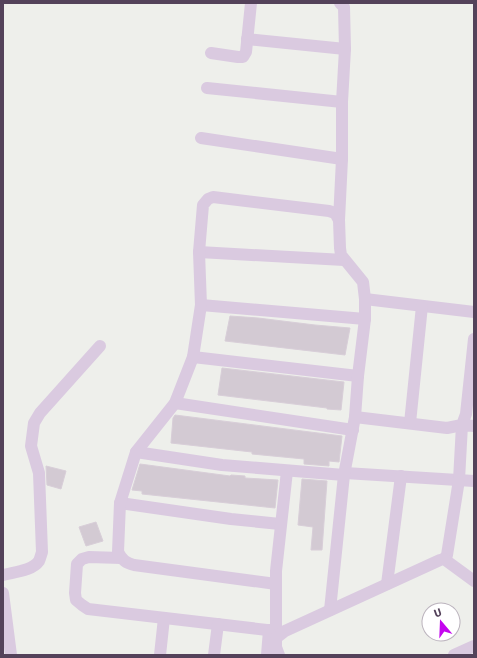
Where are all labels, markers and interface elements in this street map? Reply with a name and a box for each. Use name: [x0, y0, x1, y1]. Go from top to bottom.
north arrow: [421, 602, 461, 642]
text: U: [432, 606, 444, 620]

